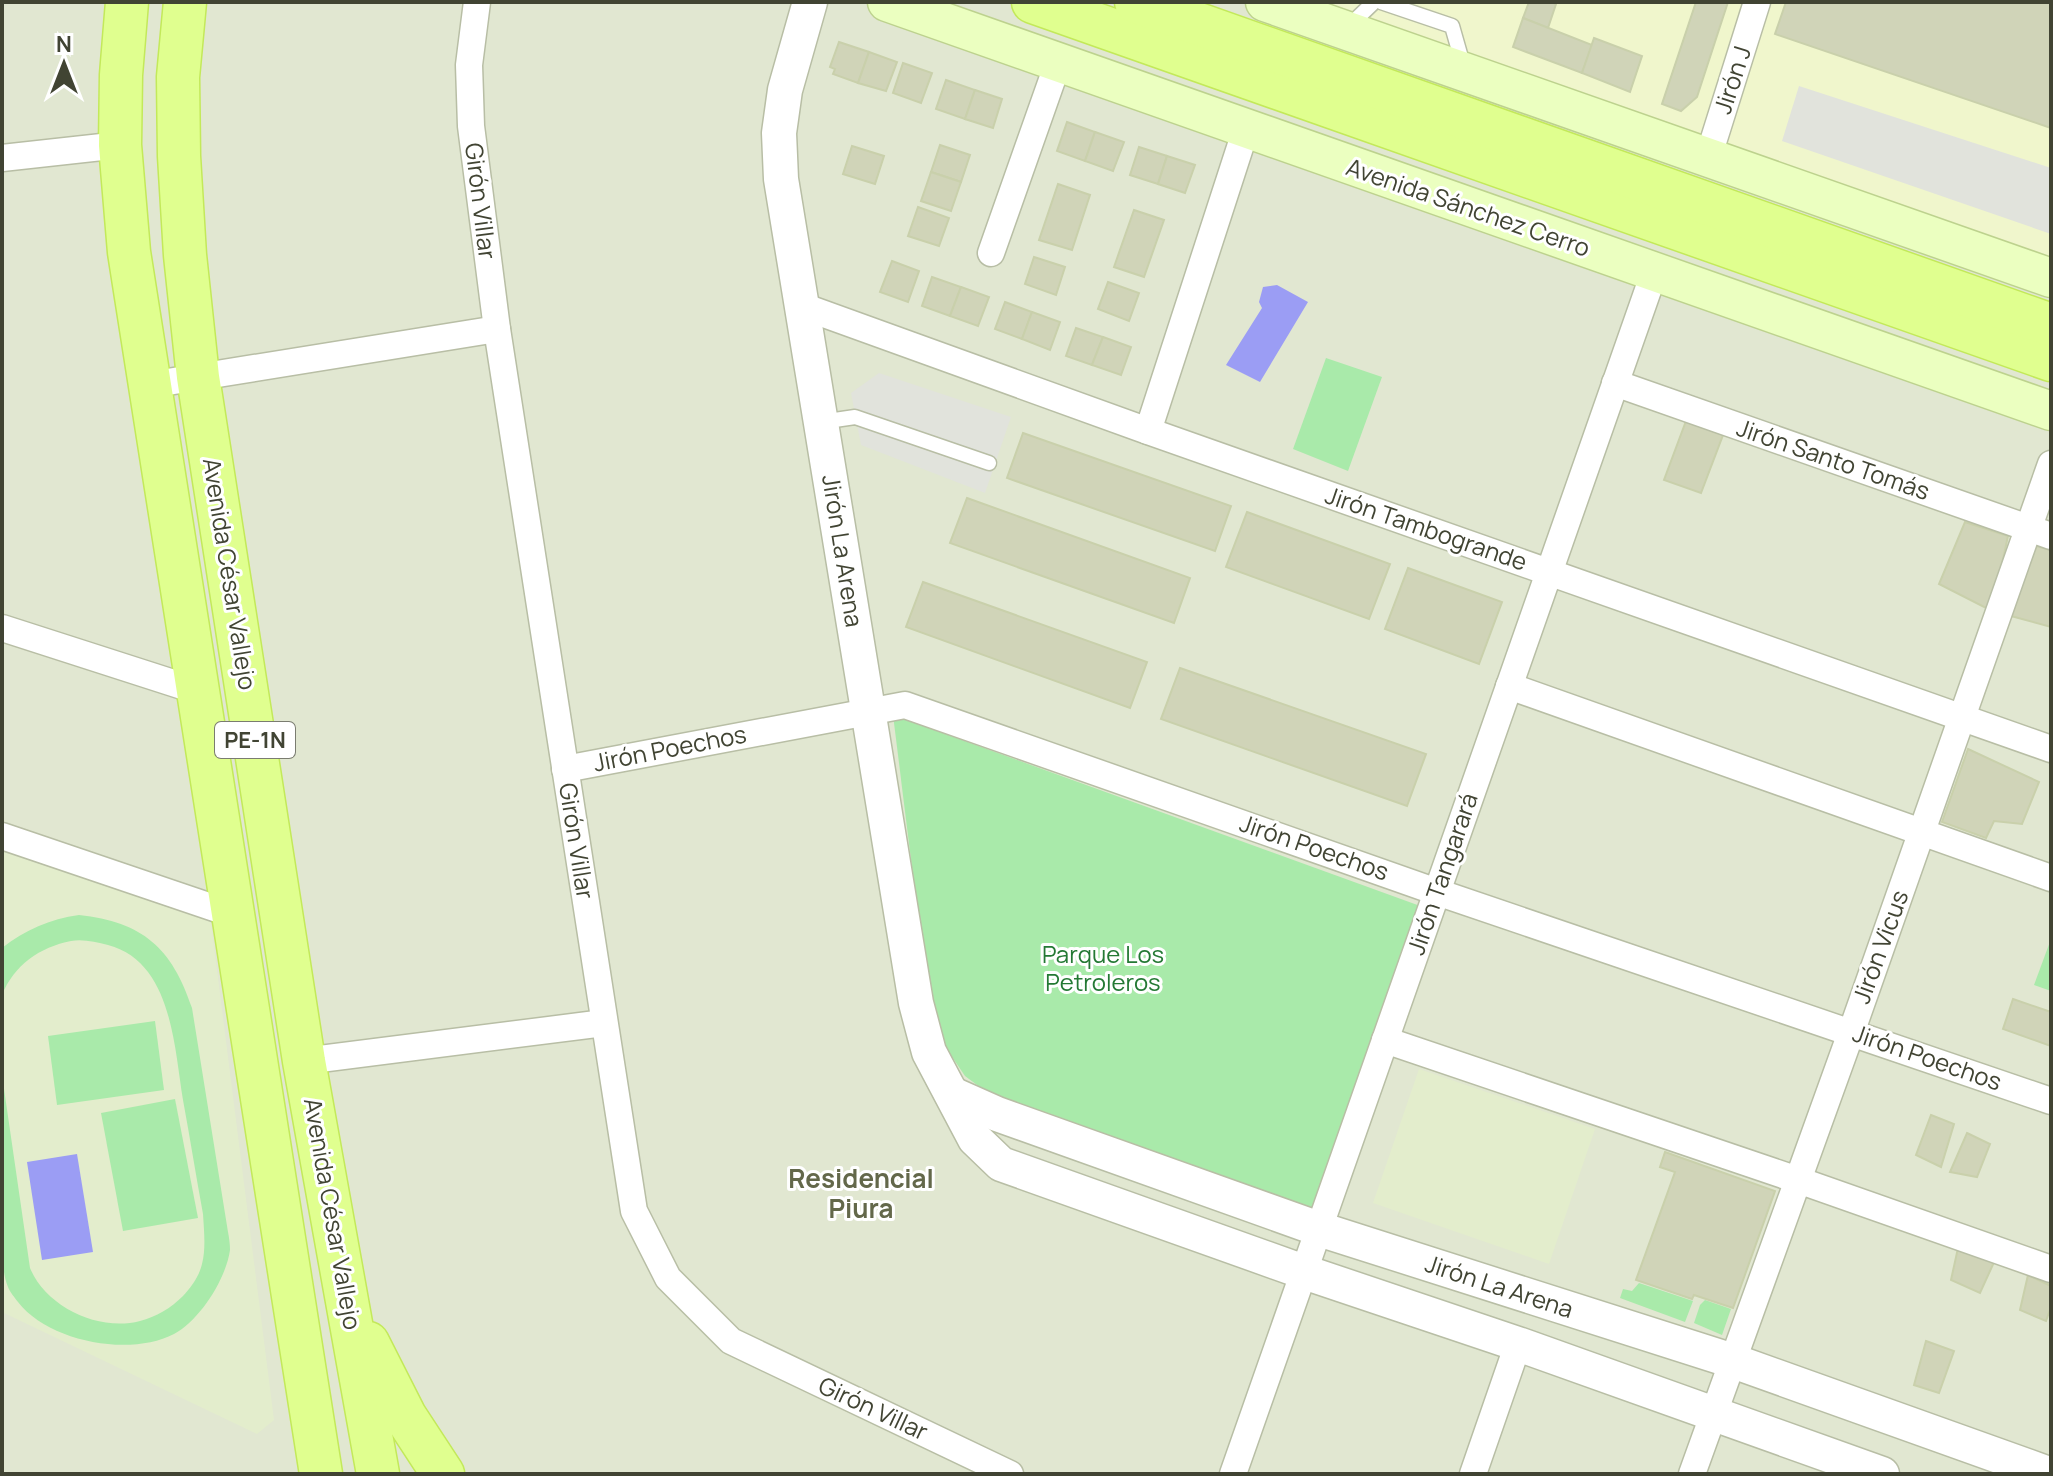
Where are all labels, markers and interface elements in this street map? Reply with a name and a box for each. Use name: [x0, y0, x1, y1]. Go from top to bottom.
north arrow: [24, 24, 104, 104]
text: N: [56, 29, 72, 59]
street label: Jirón J: [1705, 41, 1758, 118]
street label: Girón Villar: [458, 141, 505, 261]
street label: Avenida Sánchez Cerro: [1342, 149, 1595, 264]
street label: Jirón Santo Tomás: [1733, 410, 1934, 507]
street label: Avenida César Vallejo: [196, 455, 265, 692]
street label: Jirón La Arena: [815, 472, 872, 629]
street label: Jirón Tambogrande: [1321, 478, 1532, 578]
street label: Jirón Poechos: [590, 717, 749, 779]
road number: PE-1N: [215, 722, 295, 758]
street label: Girón Villar: [552, 780, 603, 901]
street label: Jirón Tangarará: [1398, 788, 1485, 959]
street label: Jirón Poechos: [1236, 806, 1393, 887]
street label: Jirón Vicus: [1844, 885, 1915, 1008]
park label: Parque Los Petroleros: [1042, 937, 1164, 998]
street label: Jirón Poechos: [1849, 1016, 2006, 1097]
street label: Avenida César Vallejo: [297, 1095, 370, 1332]
district label: Residencial Piura: [788, 1160, 934, 1226]
street label: Jirón La Arena: [1421, 1246, 1578, 1325]
street label: Girón Villar: [814, 1368, 934, 1447]

